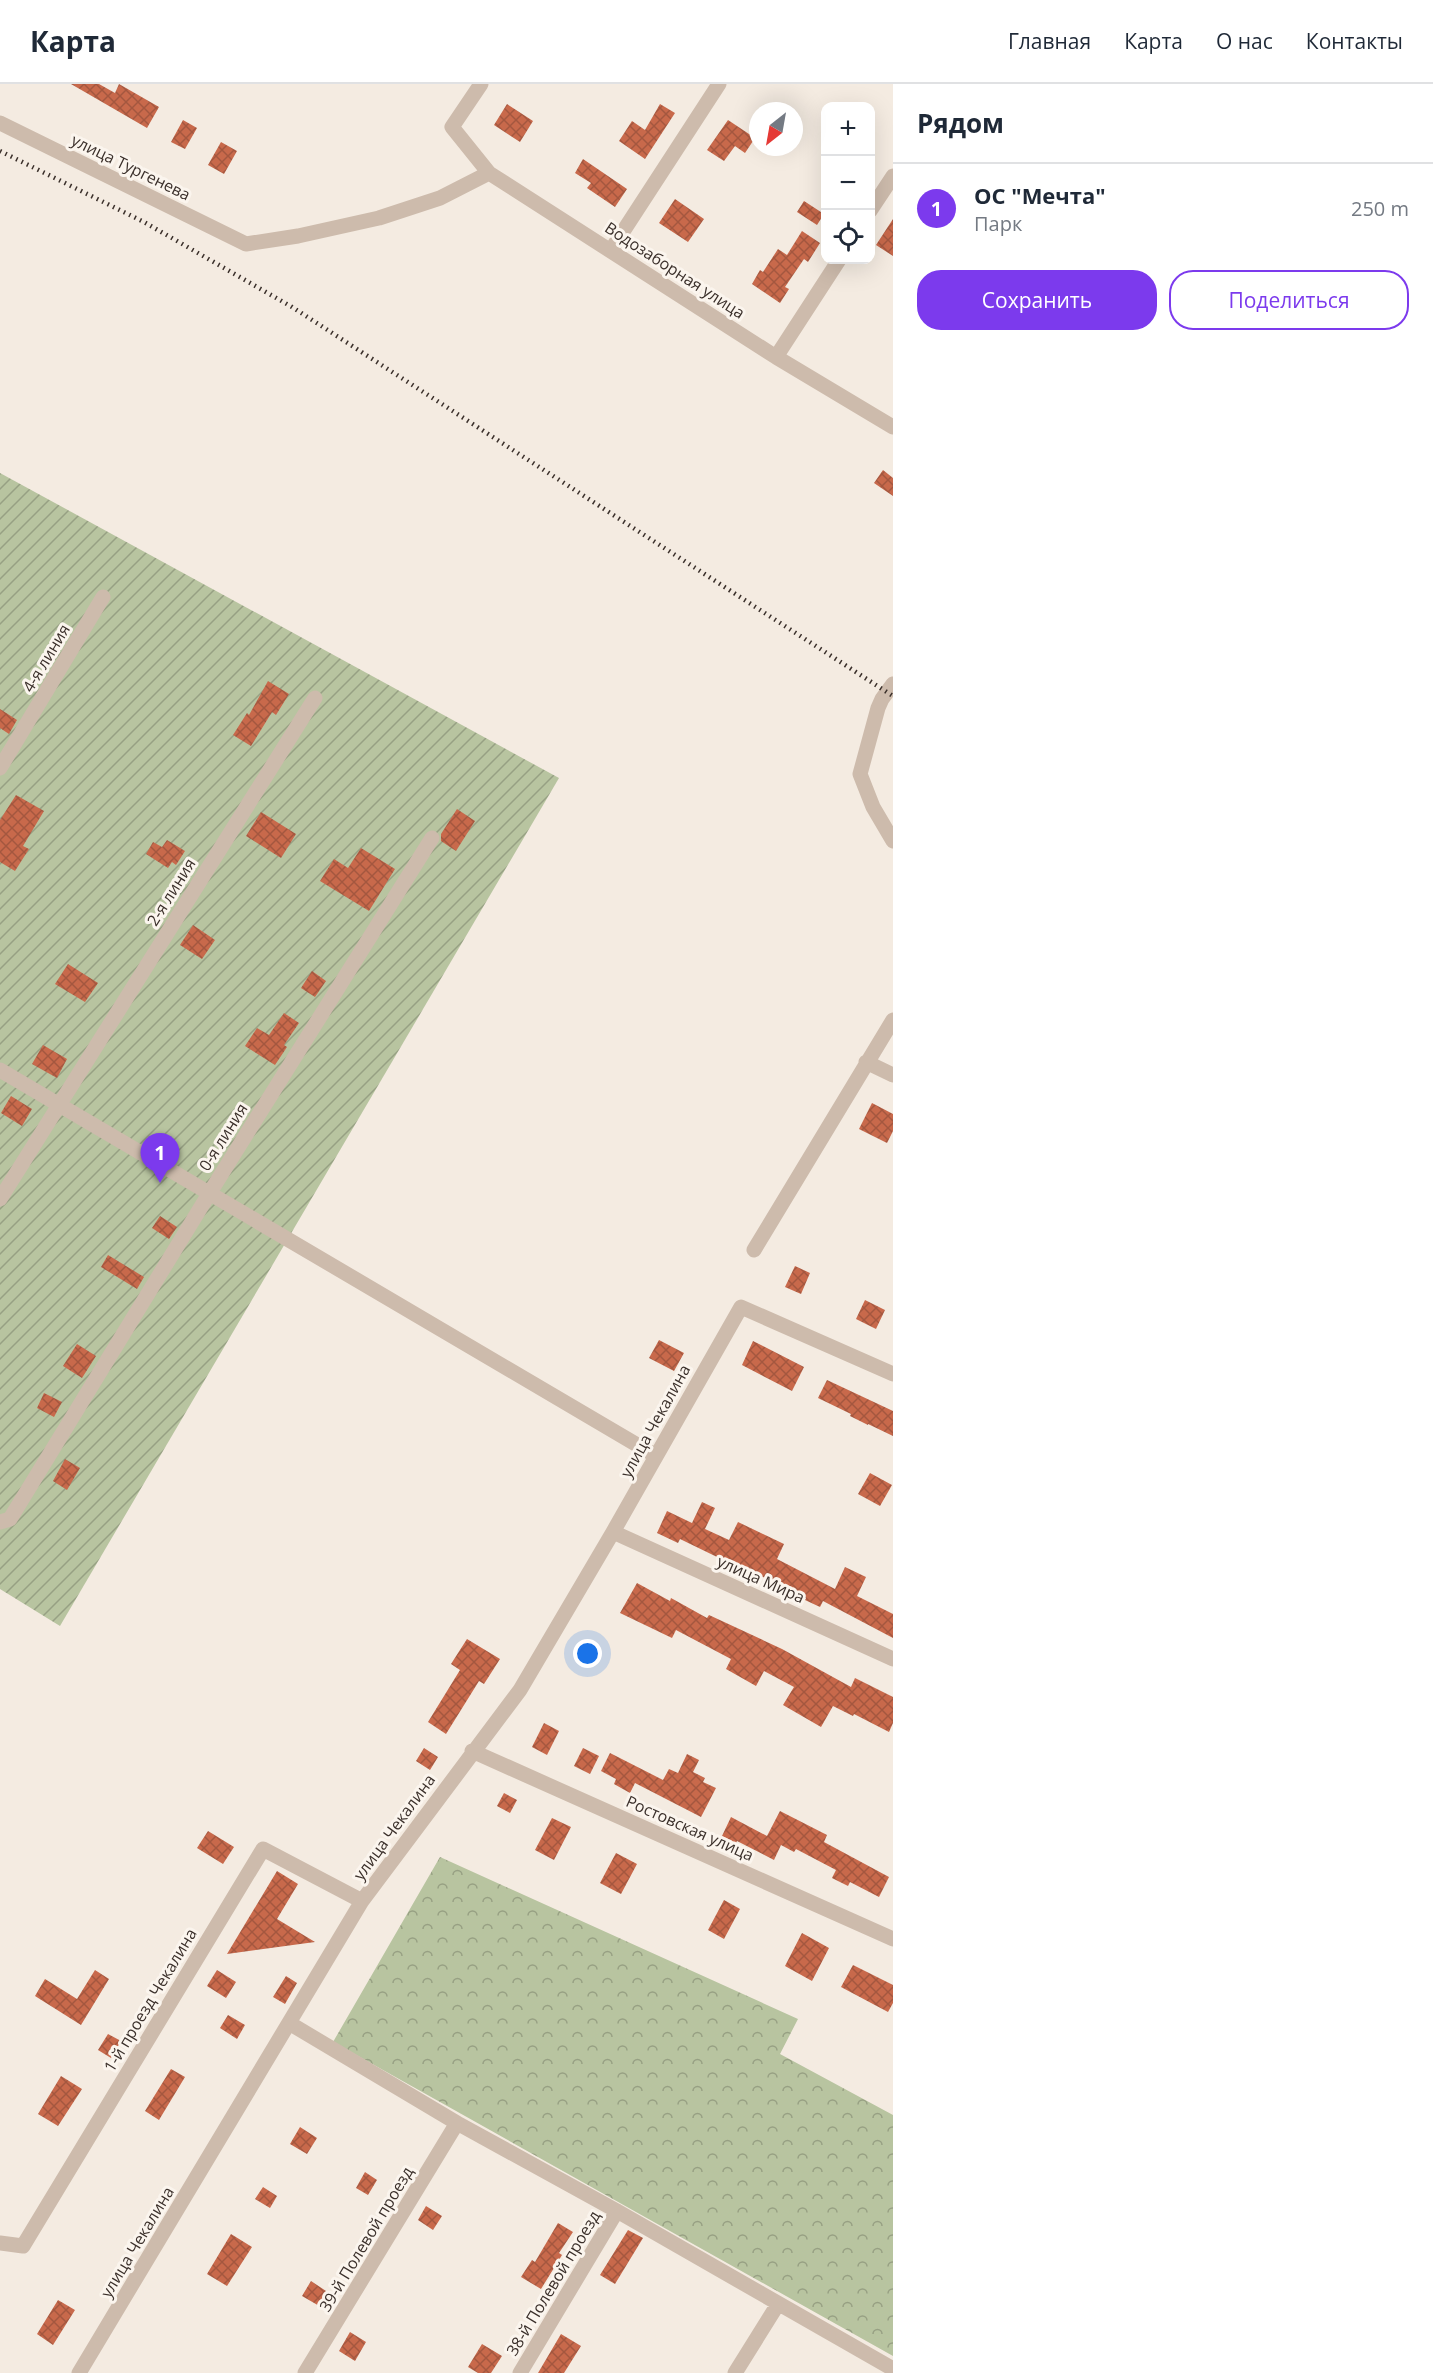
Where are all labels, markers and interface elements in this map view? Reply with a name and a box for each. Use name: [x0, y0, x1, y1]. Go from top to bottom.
text: Карта: [30, 22, 116, 60]
text: Главная: [1008, 27, 1091, 55]
text: Карта: [1124, 27, 1183, 55]
text: О нас: [1216, 27, 1273, 55]
text: Контакты: [1306, 27, 1403, 55]
north arrow: [749, 102, 803, 156]
map controls: [821, 102, 875, 264]
button: +: [821, 102, 875, 156]
text: Рядом: [917, 105, 1004, 141]
street label: улица Тургенева: [68, 129, 194, 205]
button: −: [821, 156, 875, 210]
text: ОС "Мечта": [974, 180, 1106, 210]
text: 1: [931, 195, 942, 222]
text: 250 m: [1351, 195, 1409, 222]
button: locate: [821, 210, 875, 264]
text: Парк: [974, 210, 1022, 237]
street label: Водозаборная улица: [601, 216, 749, 324]
button: Сохранить: [917, 270, 1157, 330]
button: Поделиться: [1169, 270, 1409, 330]
street label: 4-я линия: [17, 620, 75, 696]
street label: 2-я линия: [142, 854, 200, 930]
street label: 0-я линия: [194, 1099, 252, 1175]
pin: 1: [140, 1134, 180, 1183]
street label: улица Чекалина: [615, 1361, 695, 1481]
street label: улица Мира: [714, 1550, 808, 1608]
your location: [573, 1639, 602, 1668]
street label: улица Чекалина: [348, 1770, 440, 1884]
street label: Ростовская улица: [623, 1790, 757, 1866]
street label: 1-й проезд Чекалина: [98, 1924, 202, 2076]
street label: 39-й Полевой проезд: [314, 2162, 418, 2316]
street label: улица Чекалина: [95, 2182, 179, 2302]
street label: 38-й Полевой проезд: [501, 2206, 605, 2360]

